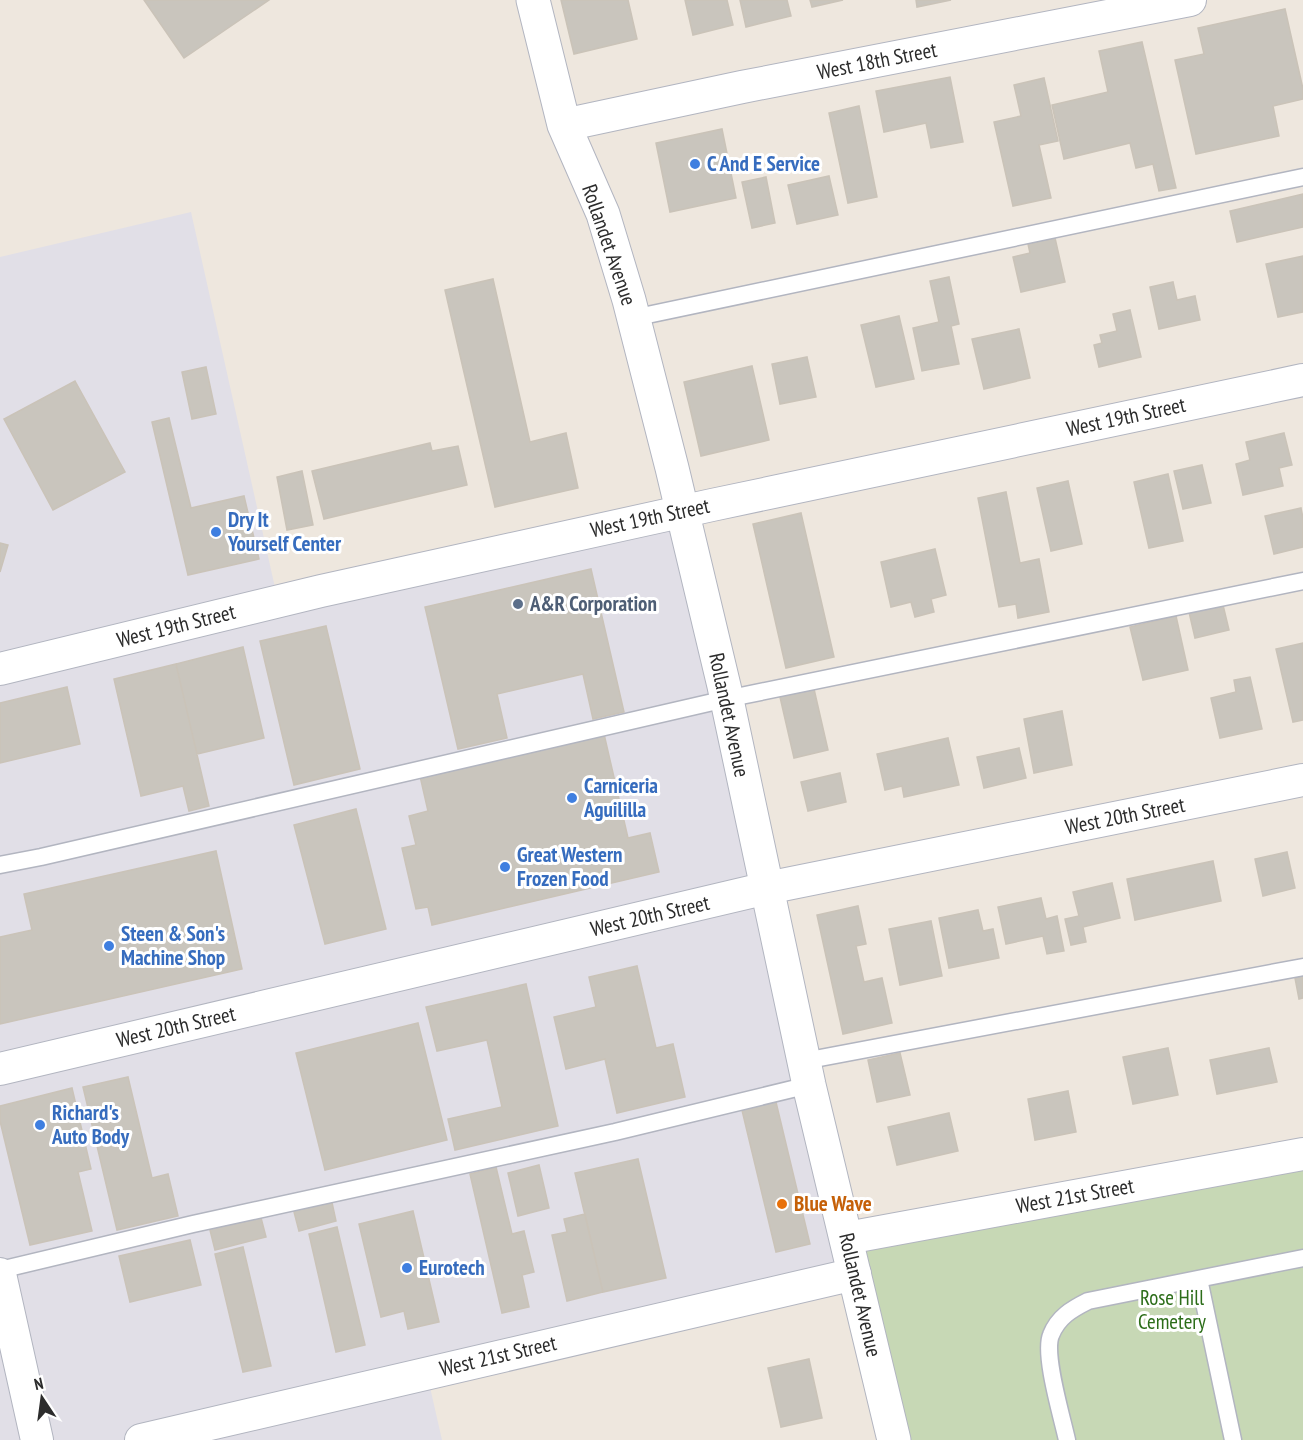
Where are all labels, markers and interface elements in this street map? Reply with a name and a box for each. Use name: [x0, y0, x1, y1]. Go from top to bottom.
street label: West 18th Street: [815, 36, 939, 85]
place label: C And E Service: [707, 150, 820, 177]
marker: C And E Service: [688, 157, 702, 171]
street label: Rollandet Avenue: [576, 181, 643, 309]
street label: West 19th Street: [1064, 391, 1188, 442]
street label: West 19th Street: [588, 492, 712, 543]
place label: Dry It Yourself Center: [227, 506, 342, 557]
marker: Dry It Yourself Center: [209, 525, 223, 539]
place label: A&R Corporation: [529, 590, 657, 617]
marker: A&R Corporation: [511, 597, 525, 611]
street label: West 19th Street: [114, 598, 238, 653]
street label: Rollandet Avenue: [703, 650, 756, 779]
place label: Carniceria Aguililla: [583, 772, 658, 823]
marker: Carniceria Aguililla: [565, 791, 579, 805]
street label: West 20th Street: [1063, 791, 1187, 840]
place label: Great Western Frozen Food: [517, 841, 622, 892]
marker: Great Western Frozen Food: [498, 860, 512, 874]
street label: West 20th Street: [588, 889, 712, 942]
place label: Steen & Son's Machine Shop: [121, 920, 225, 971]
marker: Steen & Son's Machine Shop: [102, 939, 116, 953]
street label: West 20th Street: [114, 1000, 238, 1053]
place label: Richard's Auto Body: [51, 1099, 130, 1150]
marker: Richard's Auto Body: [33, 1118, 47, 1132]
street label: West 21st Street: [1014, 1172, 1136, 1219]
place label: Blue Wave: [794, 1190, 872, 1217]
marker: Blue Wave: [775, 1197, 789, 1211]
street label: Rollandet Avenue: [833, 1230, 888, 1359]
place label: Eurotech: [419, 1254, 485, 1281]
marker: Eurotech: [400, 1261, 414, 1275]
park label: Rose Hill Cemetery: [1138, 1284, 1206, 1335]
street label: West 21st Street: [437, 1329, 559, 1382]
north arrow: [12, 1368, 72, 1428]
text: N: [32, 1373, 45, 1394]

